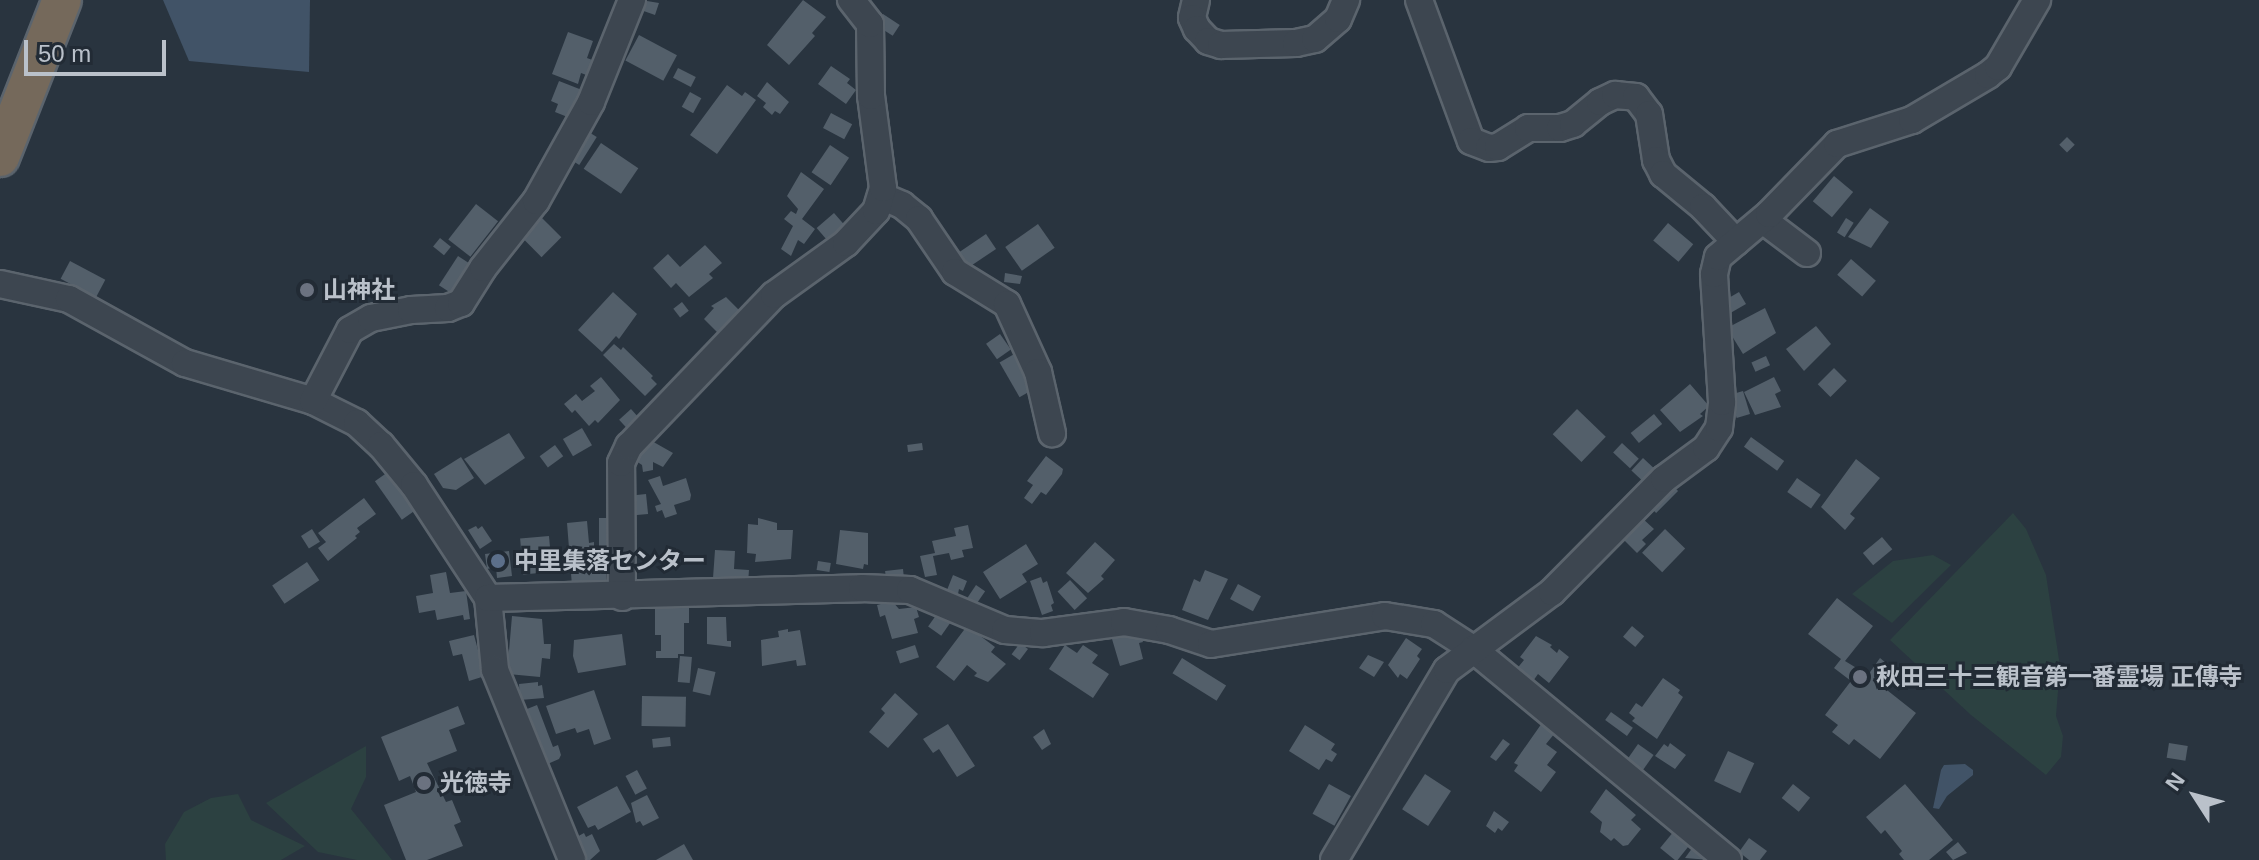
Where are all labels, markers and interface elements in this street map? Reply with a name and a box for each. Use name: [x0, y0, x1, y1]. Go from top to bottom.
scale bar: [28, 24, 170, 74]
text: 50 m: [38, 40, 91, 67]
place label: 山神社: [323, 276, 395, 304]
marker: 山神社: [298, 281, 316, 299]
place label: 中里集落センター: [514, 547, 706, 575]
marker: 中里集落センター: [489, 552, 507, 570]
place label: 秋田三十三観音第一番霊場 正傳寺: [1876, 663, 2243, 691]
marker: 秋田三十三観音第一番霊場 正傳寺: [1851, 668, 1869, 686]
north arrow: [2155, 756, 2235, 836]
text: N: [2160, 768, 2190, 795]
place label: 光徳寺: [440, 769, 512, 797]
marker: 光徳寺: [415, 774, 433, 792]

